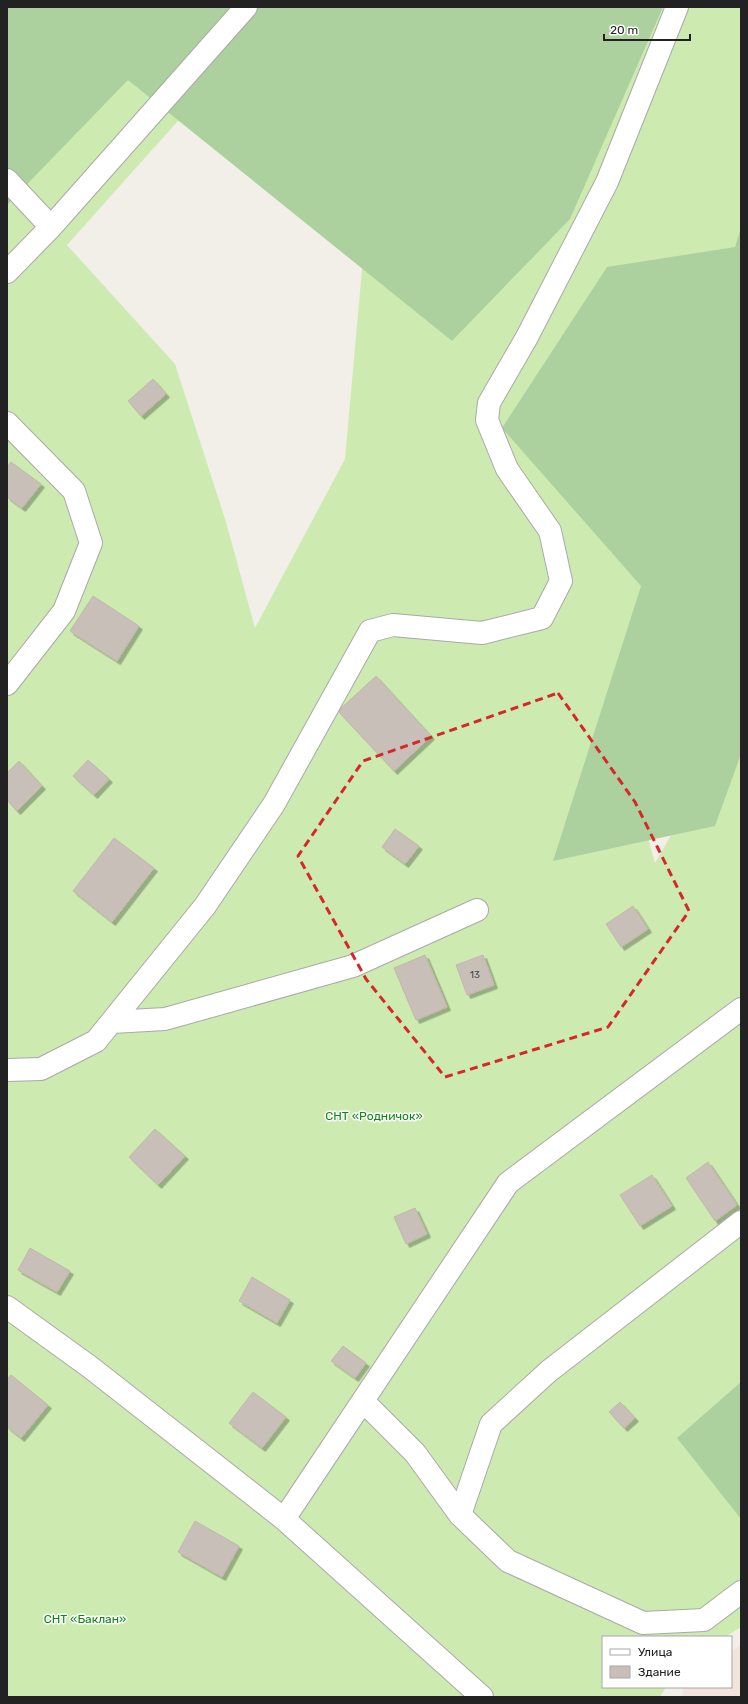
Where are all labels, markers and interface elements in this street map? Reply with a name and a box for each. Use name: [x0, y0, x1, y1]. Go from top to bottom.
scale bar: [604, 16, 690, 42]
text: 20 m: [610, 23, 638, 37]
house number: 13: [470, 969, 480, 981]
park label: СНТ «Родничок»: [325, 1109, 423, 1123]
park label: СНТ «Баклан»: [44, 1612, 126, 1626]
legend: [602, 1636, 732, 1688]
text: Улица: [638, 1645, 672, 1659]
text: Здание: [638, 1665, 681, 1679]

